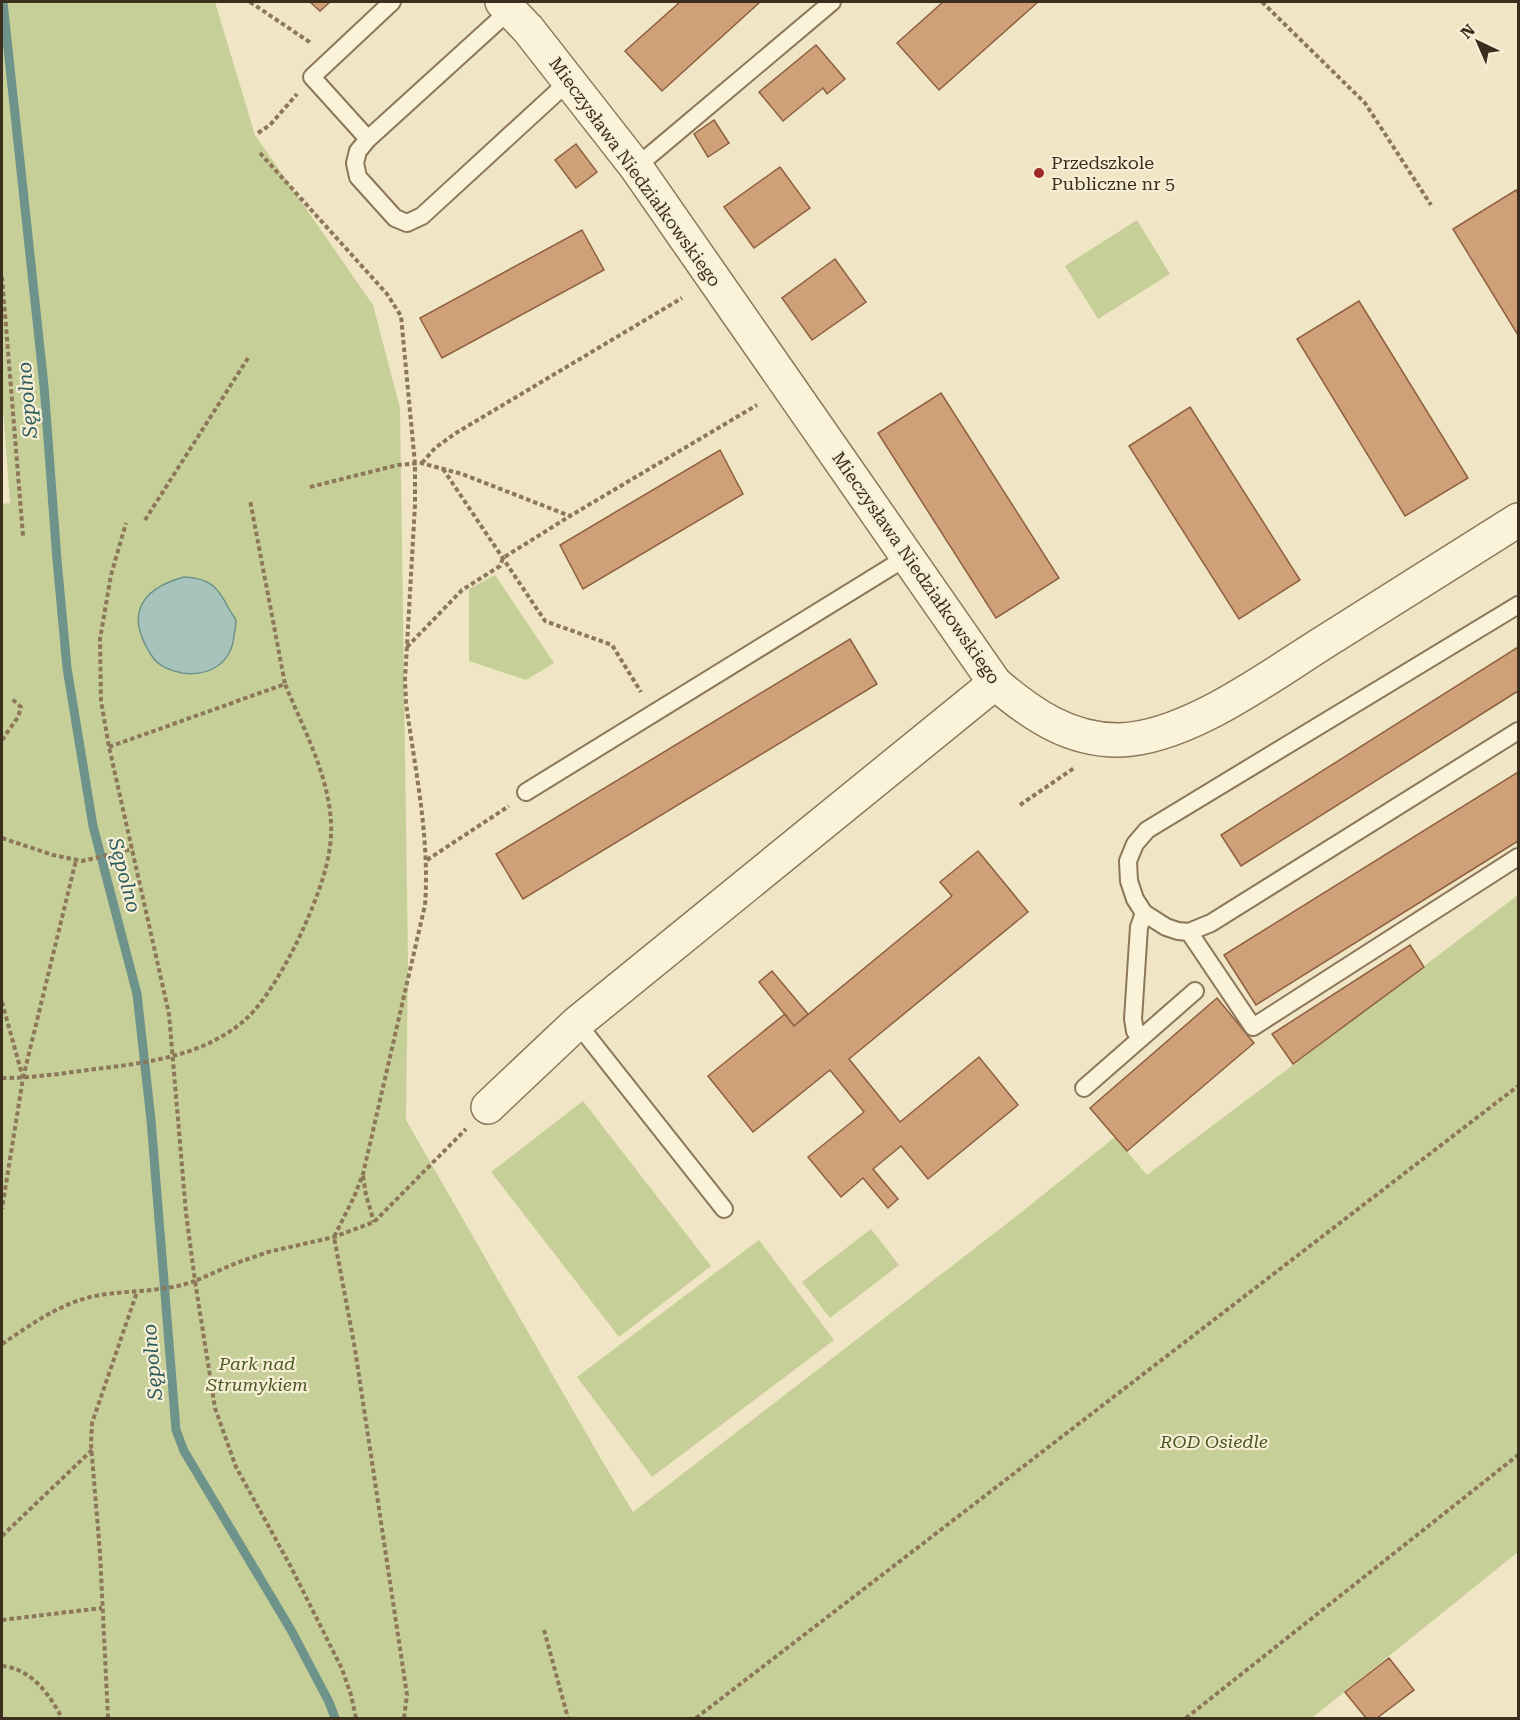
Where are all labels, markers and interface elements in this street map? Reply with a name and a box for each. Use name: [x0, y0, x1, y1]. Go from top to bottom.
north arrow: [1448, 12, 1508, 72]
text: N: [1457, 20, 1479, 43]
street label: Mieczysława Niedziałkowskiego: [545, 53, 726, 291]
place label: Przedszkole Publiczne nr 5: [1051, 152, 1175, 194]
marker: Przedszkole Publiczne nr 5: [1032, 166, 1046, 180]
water label: Sępolno: [12, 361, 42, 440]
street label: Mieczysława Niedziałkowskiego: [828, 448, 1005, 688]
water label: Sępolno: [103, 834, 146, 915]
water label: Sępolno: [137, 1323, 167, 1402]
park label: Park nad Strumykiem: [205, 1353, 308, 1395]
park label: ROD Osiedle: [1159, 1431, 1268, 1452]

